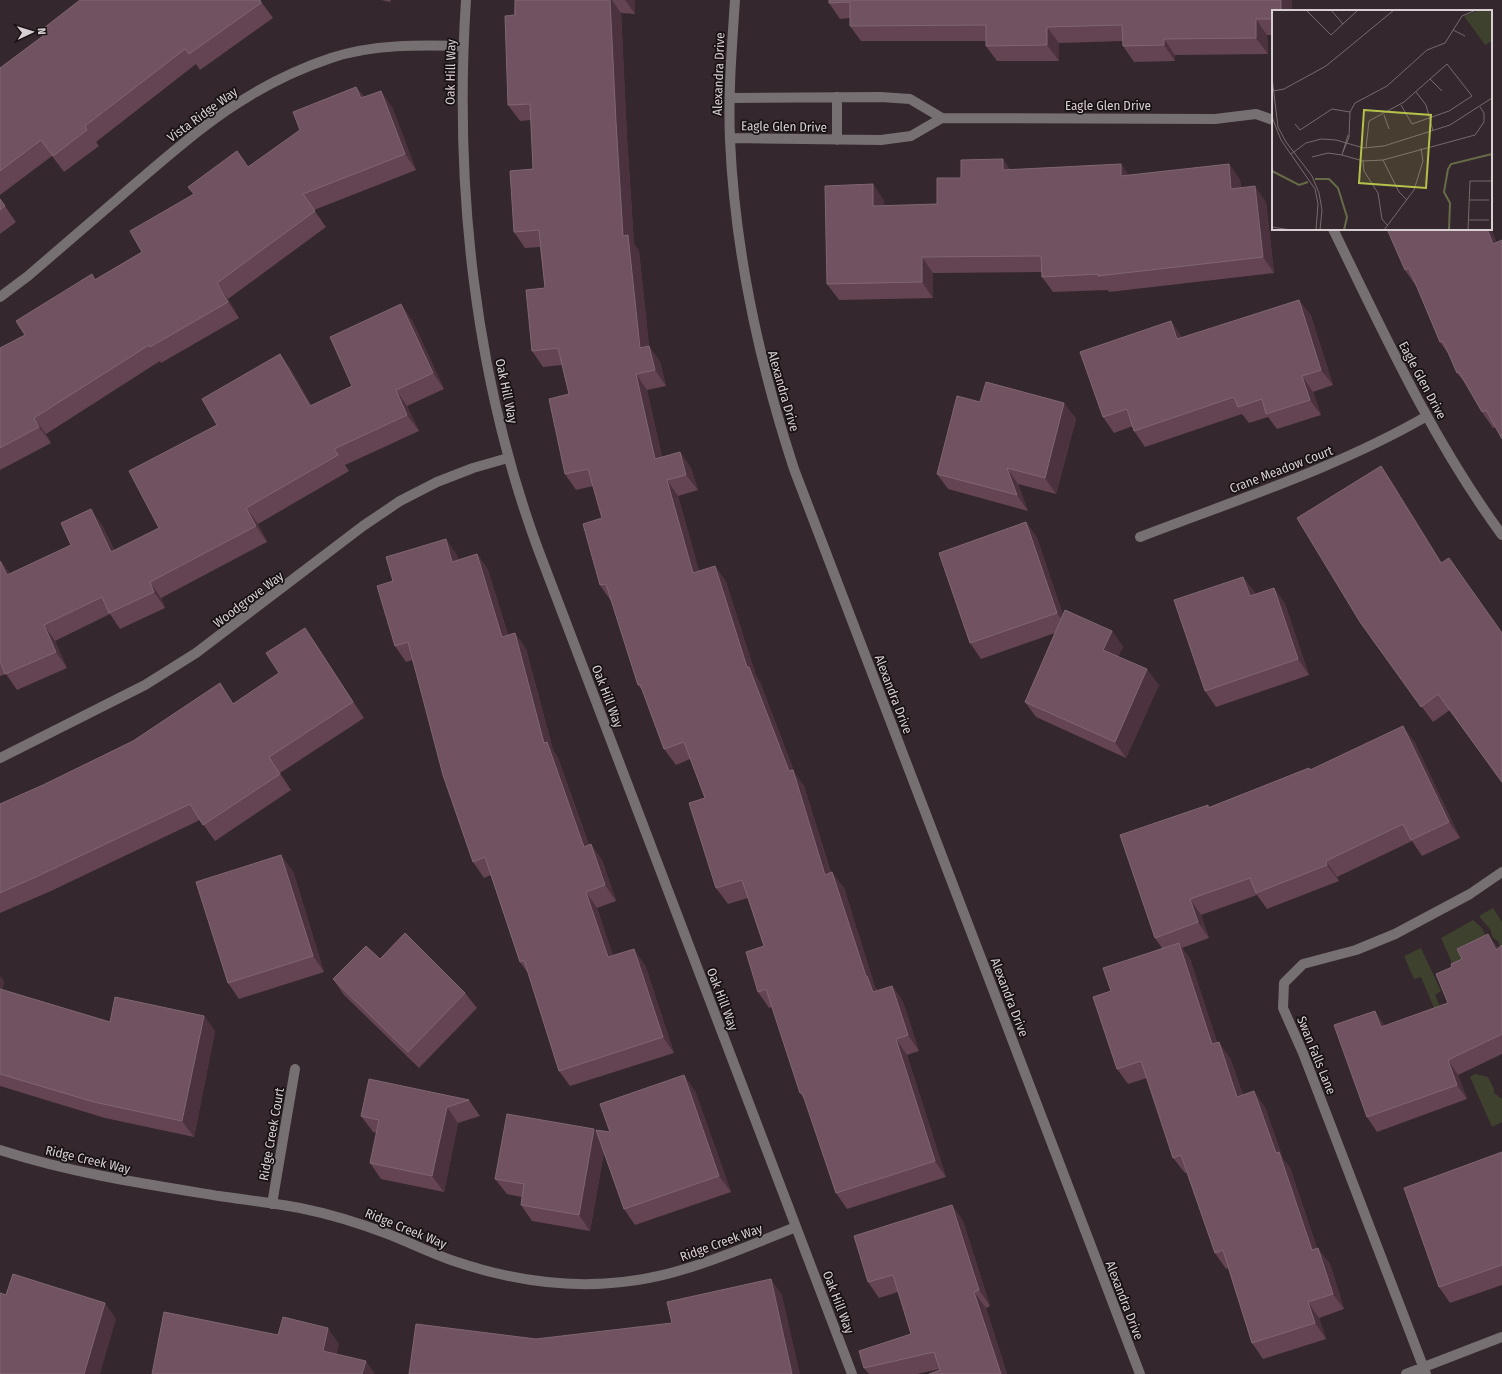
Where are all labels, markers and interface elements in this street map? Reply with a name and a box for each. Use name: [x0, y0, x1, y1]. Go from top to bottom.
inset map: [1272, 10, 1492, 230]
north arrow: [12, 12, 52, 52]
text: N: [35, 28, 48, 35]
street label: Alexandra Drive: [710, 32, 727, 116]
street label: Oak Hill Way: [442, 39, 459, 105]
street label: Vista Ridge Way: [164, 84, 240, 145]
street label: Eagle Glen Drive: [1065, 98, 1151, 113]
street label: Eagle Glen Drive: [741, 118, 827, 135]
street label: Eagle Glen Drive: [1396, 339, 1449, 422]
street label: Alexandra Drive: [765, 349, 802, 433]
street label: Oak Hill Way: [492, 357, 521, 425]
street label: Crane Meadow Court: [1227, 443, 1336, 496]
street label: Woodgrove Way: [210, 568, 286, 631]
street label: Alexandra Drive: [872, 653, 915, 736]
street label: Oak Hill Way: [589, 663, 626, 730]
street label: Alexandra Drive: [988, 956, 1031, 1039]
street label: Oak Hill Way: [704, 966, 741, 1033]
street label: Swan Falls Lane: [1294, 1014, 1339, 1096]
street label: Ridge Creek Court: [256, 1086, 287, 1182]
street label: Ridge Creek Way: [44, 1142, 132, 1177]
street label: Ridge Creek Way: [363, 1205, 449, 1252]
street label: Ridge Creek Way: [678, 1221, 765, 1264]
street label: Alexandra Drive: [1103, 1259, 1146, 1342]
street label: Oak Hill Way: [820, 1269, 857, 1336]

